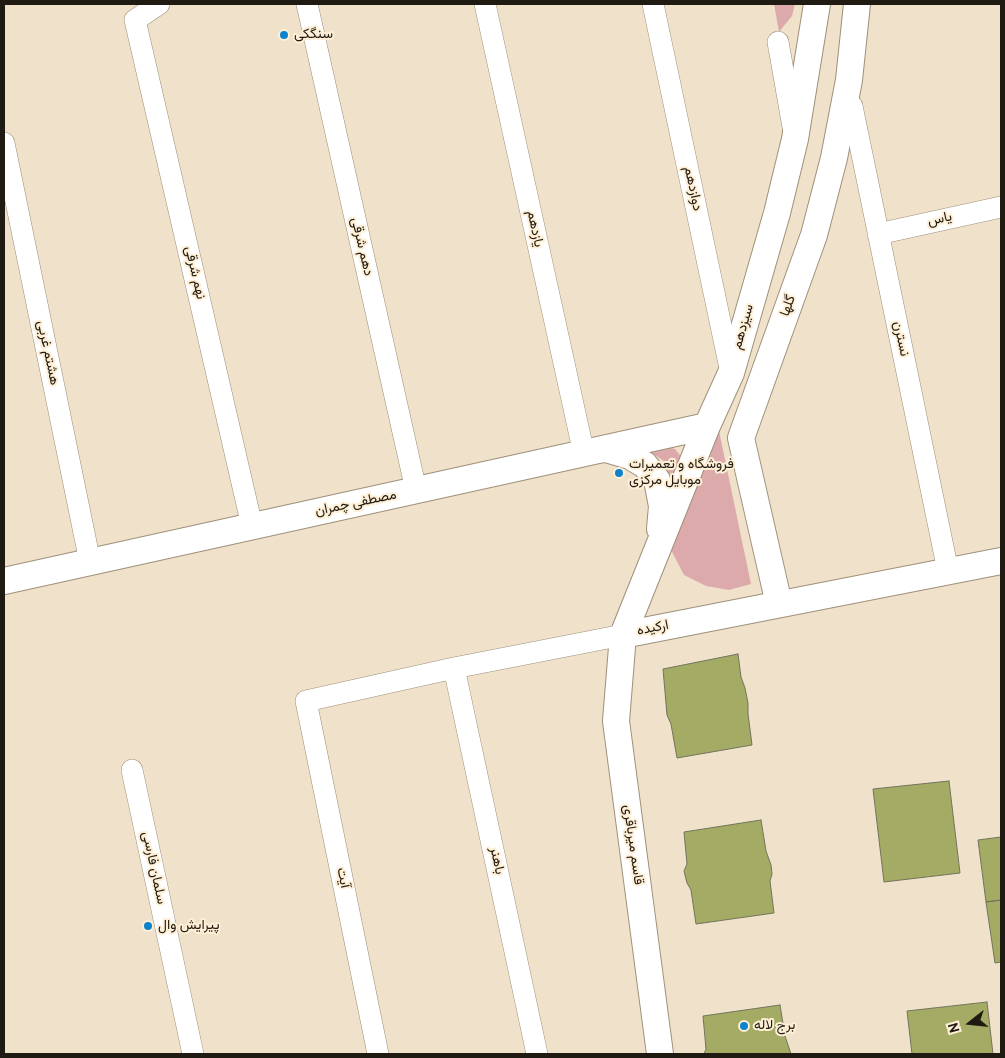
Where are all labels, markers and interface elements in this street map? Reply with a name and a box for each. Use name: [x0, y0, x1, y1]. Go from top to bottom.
place label: سنگکی: [294, 27, 333, 43]
marker: سنگکی: [278, 29, 290, 41]
street label: دوازدهم: [679, 165, 705, 213]
street label: یازدهم: [522, 209, 546, 249]
street label: یاس: [926, 209, 954, 231]
street label: دهم شرقی: [346, 216, 376, 278]
street label: نهم شرقی: [180, 245, 208, 301]
street label: گلها: [777, 293, 801, 319]
street label: سیزدهم: [730, 302, 758, 352]
street label: هشتم غربی: [32, 319, 62, 387]
street label: نسترن: [888, 320, 912, 358]
place label: فروشگاه و تعمیرات موبایل مرکزی: [629, 457, 734, 490]
marker: فروشگاه و تعمیرات موبایل مرکزی: [613, 467, 625, 479]
street label: مصطفی چمران: [314, 487, 398, 521]
street label: ارکیده: [636, 618, 670, 640]
street label: قاسم میرباقری: [618, 804, 646, 886]
street label: سلمان فارسی: [137, 830, 169, 906]
street label: باهنر: [485, 846, 507, 876]
street label: آیت: [332, 866, 352, 890]
place label: پیرایش وال: [158, 918, 219, 934]
marker: پیرایش وال: [142, 920, 154, 932]
north arrow: [945, 998, 995, 1048]
place label: برج لاله: [754, 1018, 795, 1034]
marker: برج لاله: [738, 1020, 750, 1032]
text: N: [946, 1020, 965, 1034]

